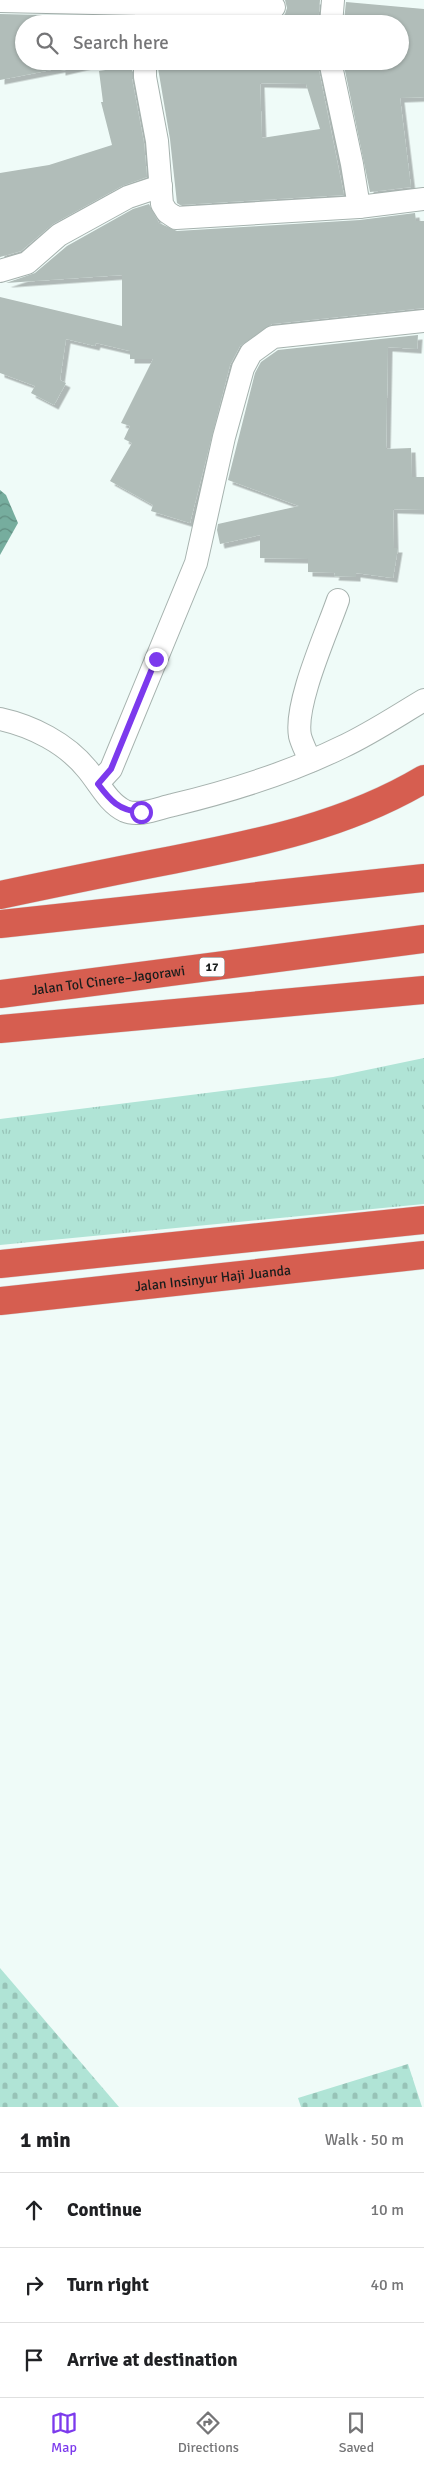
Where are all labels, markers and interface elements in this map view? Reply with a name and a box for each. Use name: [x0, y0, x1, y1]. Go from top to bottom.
search box: [15, 15, 409, 70]
icon: search: [33, 29, 61, 57]
text: Search here: [73, 31, 169, 55]
route end: [145, 648, 168, 671]
route start: [130, 801, 153, 824]
road number: 17: [200, 958, 224, 976]
street label: Jalan Tol Cinere–Jagorawi: [30, 962, 186, 999]
street label: Jalan Insinyur Haji Juanda: [134, 1261, 292, 1295]
text: 1 min: [20, 2127, 71, 2153]
text: Walk · 50 m: [325, 2130, 404, 2150]
icon: ahead: [20, 2196, 48, 2224]
text: Continue: [67, 2198, 142, 2222]
text: 10 m: [370, 2200, 404, 2220]
icon: right: [20, 2271, 48, 2299]
text: Turn right: [67, 2273, 149, 2297]
text: 40 m: [370, 2275, 404, 2295]
icon: arrive: [20, 2346, 48, 2374]
text: Arrive at destination: [67, 2348, 238, 2372]
tab: Map: [50, 2409, 78, 2456]
tab: Directions: [178, 2409, 239, 2456]
tab: Saved: [339, 2409, 374, 2456]

